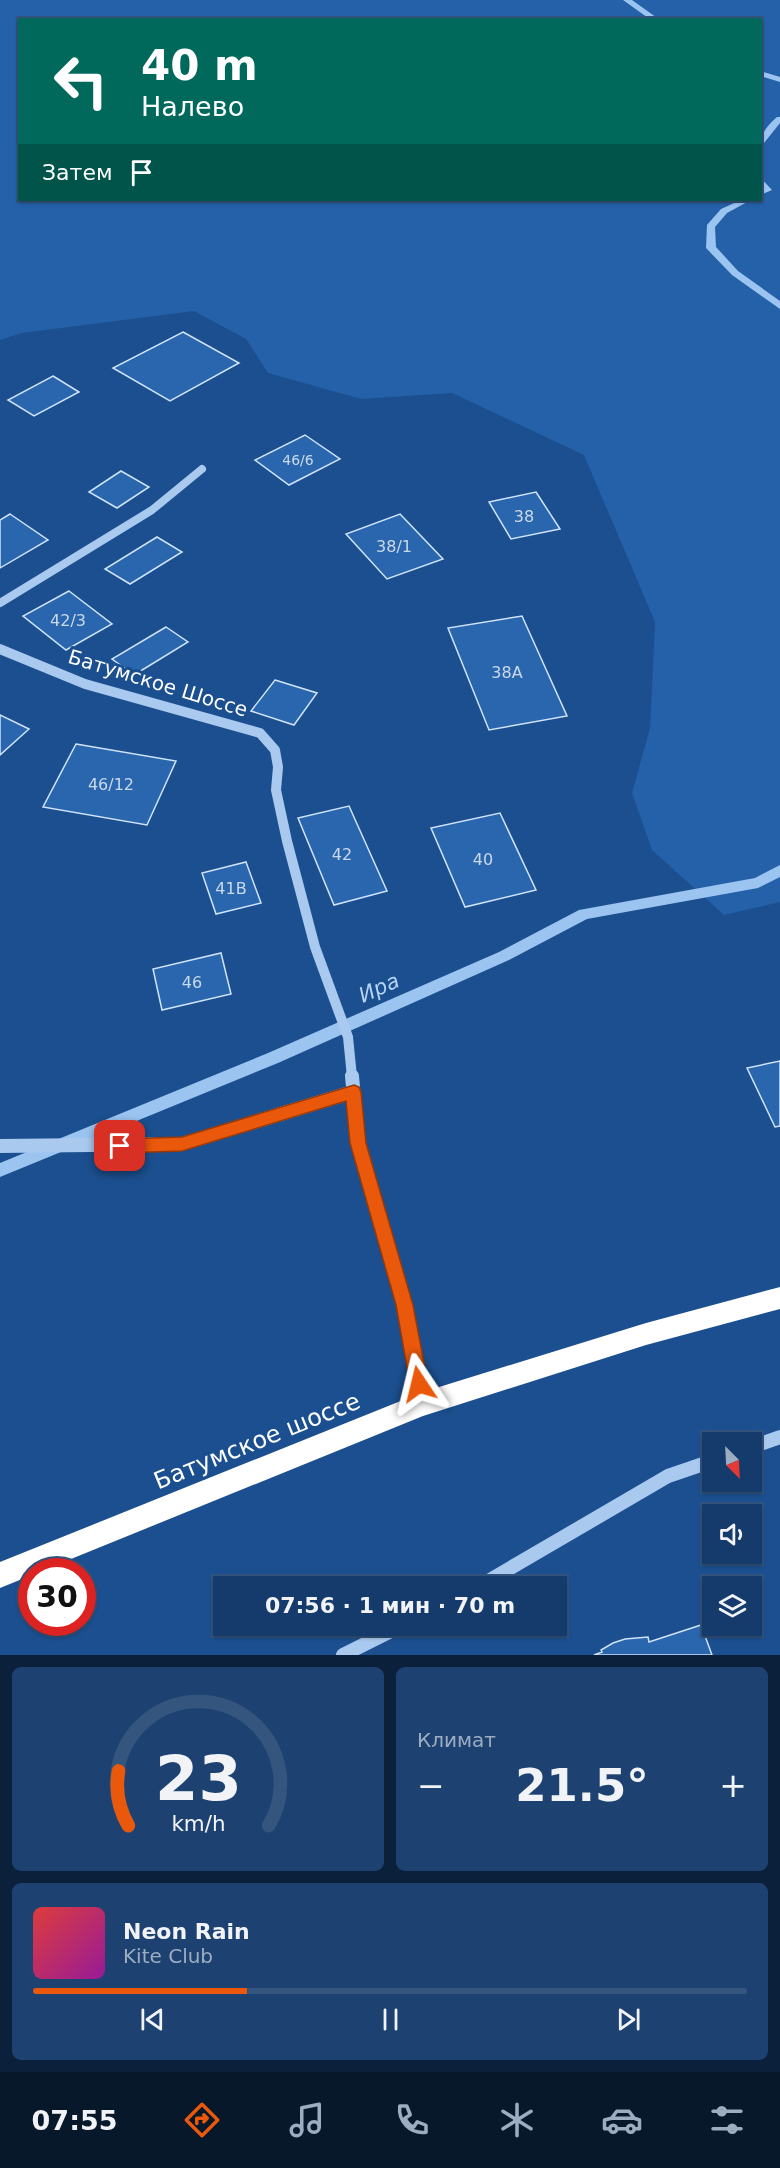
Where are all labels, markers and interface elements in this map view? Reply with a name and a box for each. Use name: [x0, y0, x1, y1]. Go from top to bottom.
text: 40 m: [141, 41, 258, 90]
icon: left: [42, 42, 120, 120]
text: Налево: [141, 91, 244, 122]
icon: arrive: [125, 156, 158, 189]
text: Затем: [42, 160, 113, 185]
house number: 46/6: [282, 452, 314, 468]
house number: 38: [514, 507, 534, 526]
house number: 38/1: [376, 537, 412, 556]
house number: 42/3: [50, 611, 86, 630]
street label: Батумское Шоссе: [65, 644, 251, 722]
house number: 38А: [491, 663, 523, 682]
house number: 46/12: [88, 775, 134, 794]
house number: 42: [332, 845, 352, 864]
house number: 40: [473, 850, 493, 869]
house number: 41В: [215, 879, 247, 898]
water label: Ира: [355, 969, 403, 1007]
house number: 46: [182, 973, 202, 992]
pin: [94, 1120, 145, 1171]
icon: arrive: [103, 1129, 136, 1162]
position arrow: [387, 1352, 451, 1416]
street label: Батумское шоссе: [150, 1387, 364, 1495]
north arrow: [702, 1432, 762, 1492]
map controls: [702, 1432, 762, 1636]
button: sound: [702, 1504, 762, 1564]
speed limit sign: 30: [18, 1558, 96, 1636]
button: layers: [702, 1576, 762, 1636]
text: 07:56 · 1 мин · 70 m: [265, 1593, 515, 1618]
text: Климат: [417, 1728, 496, 1752]
text: 23: [155, 1742, 241, 1815]
text: 21.5°: [515, 1759, 649, 1812]
text: −: [417, 1766, 445, 1805]
text: +: [719, 1766, 747, 1805]
text: km/h: [171, 1811, 225, 1836]
text: Neon Rain: [123, 1919, 250, 1944]
text: Kite Club: [123, 1944, 213, 1968]
icon: previous: [136, 2003, 169, 2036]
icon: pause: [374, 2003, 407, 2036]
icon: next: [612, 2003, 645, 2036]
icon: directions: [181, 2099, 223, 2141]
icon: music: [286, 2099, 328, 2141]
icon: phone: [391, 2099, 433, 2141]
icon: climate: [496, 2099, 538, 2141]
icon: car: [601, 2099, 643, 2141]
icon: filters: [706, 2099, 748, 2141]
text: 07:55: [32, 2105, 118, 2136]

